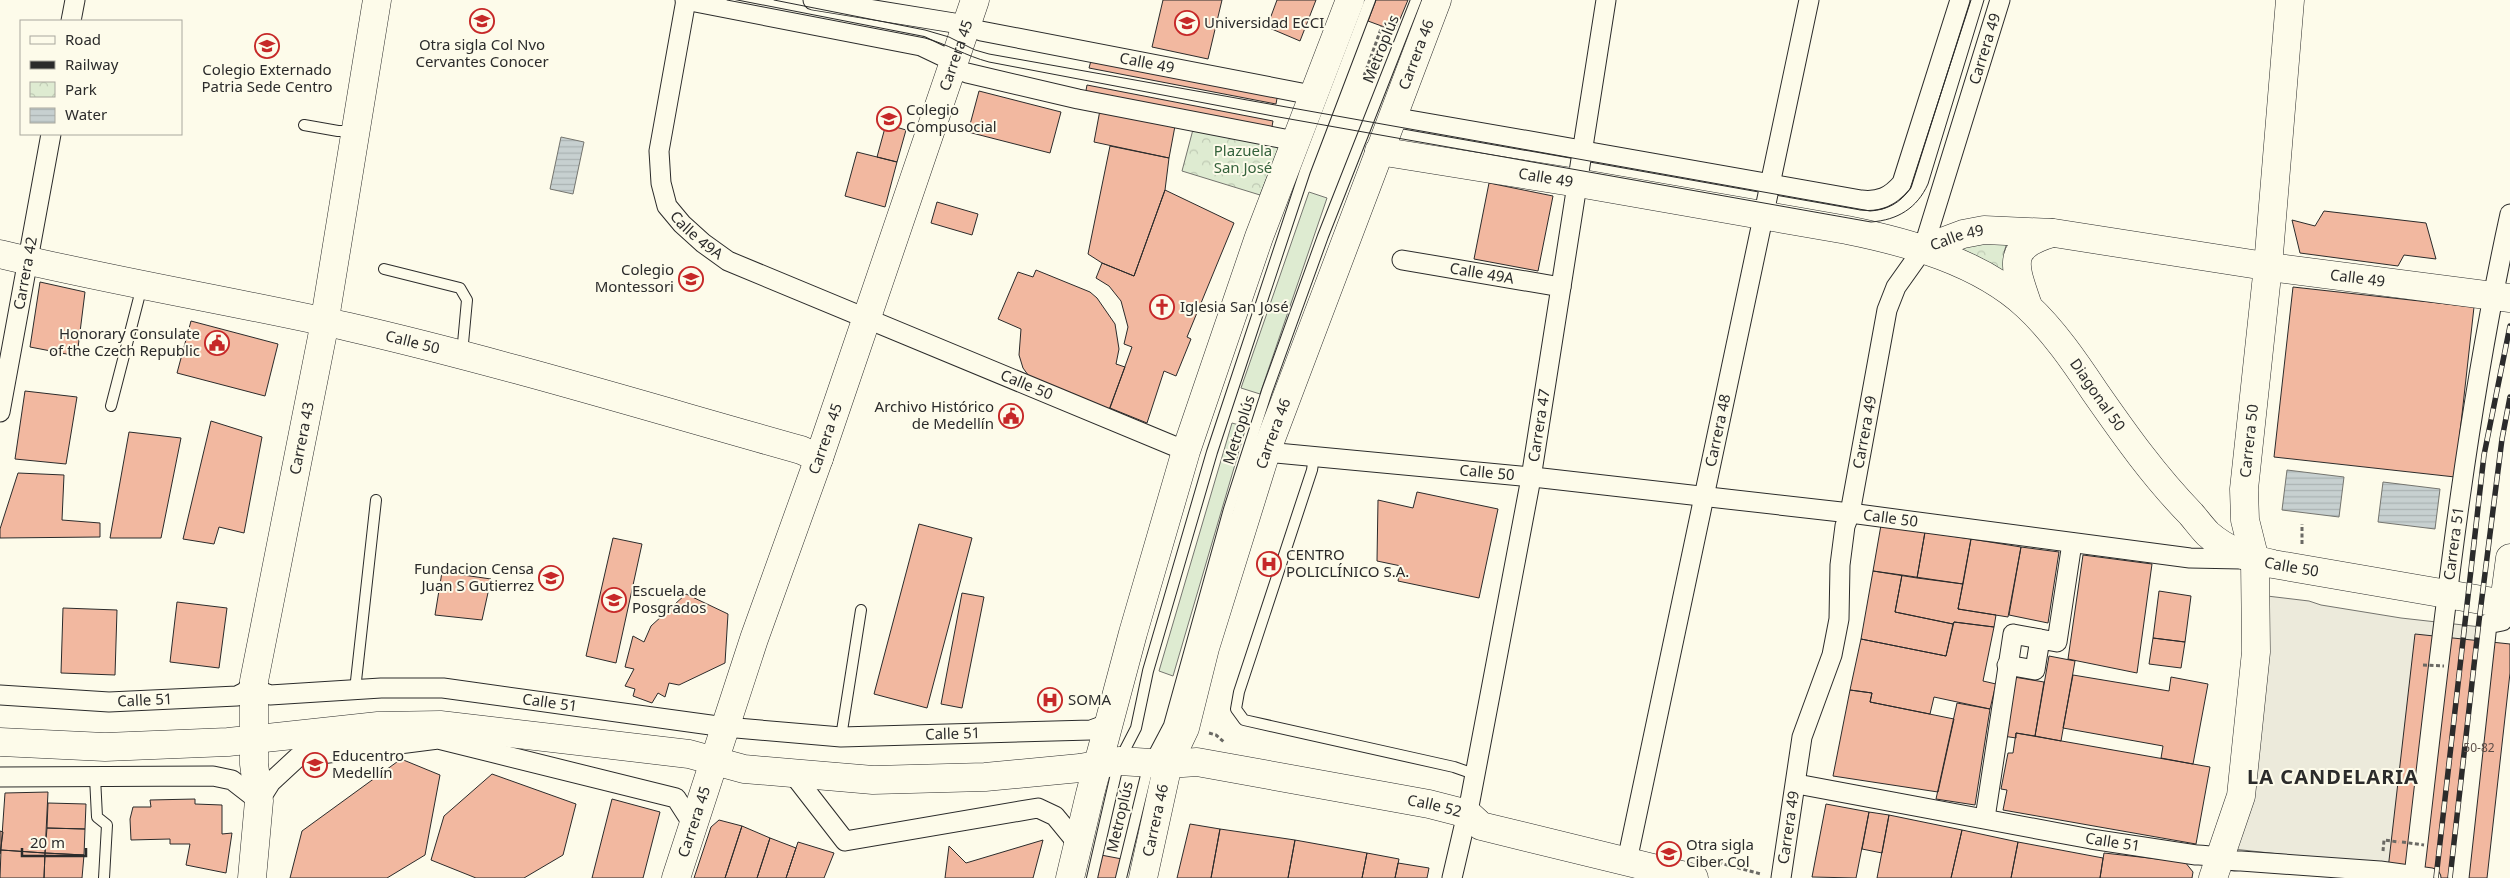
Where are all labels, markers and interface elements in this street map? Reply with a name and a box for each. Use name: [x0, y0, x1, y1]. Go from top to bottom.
school or university icon: Otra sigla Col Nvo Cervantes Conocer: [469, 8, 495, 34]
school or university icon: Universidad ECCI: [1174, 10, 1200, 36]
street label: Carrera 49: [1963, 10, 2004, 87]
street label: Metroplús: [1357, 11, 1403, 86]
place label: Universidad ECCI: [1204, 12, 1324, 32]
street label: Carrera 46: [1393, 16, 1438, 92]
street label: Carrera 45: [934, 17, 977, 93]
legend: [20, 20, 182, 135]
text: Road: [65, 29, 101, 49]
school or university icon: Colegio Externado Patria Sede Centro: [254, 33, 280, 59]
place label: Otra sigla Col Nvo Cervantes Conocer: [415, 34, 549, 71]
street label: Calle 49: [1118, 47, 1176, 77]
text: Railway: [65, 54, 119, 74]
place label: Colegio Externado Patria Sede Centro: [201, 59, 333, 96]
text: Park: [65, 79, 97, 99]
place label: Colegio Compusocial: [906, 99, 997, 136]
text: Water: [65, 104, 107, 124]
school or university icon: Colegio Compusocial: [876, 106, 902, 132]
park label: Plazuela San José: [1214, 140, 1272, 177]
street label: Calle 49: [1517, 163, 1575, 191]
street label: Calle 49A: [666, 206, 728, 264]
street label: Calle 49: [1927, 219, 1985, 254]
street label: Carrera 42: [8, 235, 41, 311]
street label: Calle 49A: [1448, 257, 1516, 288]
place label: Colegio Montessori: [595, 259, 674, 296]
street label: Calle 49: [2329, 264, 2386, 291]
school or university icon: Colegio Montessori: [678, 266, 704, 292]
church icon: Iglesia San José: [1149, 294, 1175, 320]
place label: Iglesia San José: [1180, 296, 1289, 316]
place label: Honorary Consulate of the Czech Republic: [49, 323, 200, 360]
street label: Calle 50: [384, 325, 442, 358]
public building icon: Honorary Consulate of the Czech Republic: [204, 330, 230, 356]
street label: Diagonal 50: [2066, 354, 2130, 435]
street label: Calle 50: [998, 364, 1056, 404]
street label: Carrera 47: [1523, 387, 1554, 463]
street label: Metroplús: [1217, 392, 1259, 467]
street label: Carrera 48: [1700, 392, 1734, 469]
street label: Carrera 49: [1847, 394, 1880, 470]
street label: Carrera 46: [1250, 395, 1294, 471]
place label: Archivo Histórico de Medellín: [875, 396, 994, 433]
street label: Carrera 43: [284, 400, 318, 476]
street label: Carrera 45: [803, 400, 846, 477]
public building icon: Archivo Histórico de Medellín: [998, 403, 1024, 429]
street label: Carrera 50: [2234, 403, 2262, 479]
street label: Calle 50: [1459, 459, 1516, 484]
street label: Calle 50: [1862, 504, 1919, 531]
street label: Carrera 51: [2438, 505, 2468, 581]
place label: CENTRO POLICLÍNICO S.A.: [1286, 544, 1409, 581]
hospital icon: CENTRO POLICLÍNICO S.A.: [1256, 551, 1282, 577]
street label: Calle 50: [2262, 551, 2321, 581]
place label: Fundacion Censa Juan S Gutierrez: [414, 558, 534, 595]
school or university icon: Fundacion Censa Juan S Gutierrez: [538, 565, 564, 591]
place label: Escuela de Posgrados: [632, 580, 706, 617]
school or university icon: Escuela de Posgrados: [601, 587, 627, 613]
hospital icon: SOMA: [1037, 687, 1063, 713]
street label: Calle 51: [117, 688, 173, 711]
street label: Calle 51: [521, 688, 579, 715]
place label: SOMA: [1068, 689, 1112, 709]
street label: Calle 51: [925, 722, 981, 744]
house number: 50-82: [2463, 739, 2495, 756]
place label: Educentro Medellín: [332, 745, 404, 782]
school or university icon: Educentro Medellín: [302, 752, 328, 778]
district label: LA CANDELARIA: [2247, 763, 2419, 790]
street label: Metroplús: [1101, 779, 1137, 854]
street label: Carrera 46: [1137, 782, 1172, 858]
street label: Carrera 45: [672, 783, 714, 860]
street label: Calle 52: [1406, 789, 1464, 821]
street label: Carrera 49: [1772, 789, 1803, 865]
scale bar: [22, 826, 86, 858]
street label: Calle 51: [2084, 827, 2142, 855]
text: 20 m: [30, 832, 65, 852]
place label: Otra sigla Ciber Col: [1686, 834, 1754, 871]
school or university icon: Otra sigla Ciber Col: [1656, 841, 1682, 867]

